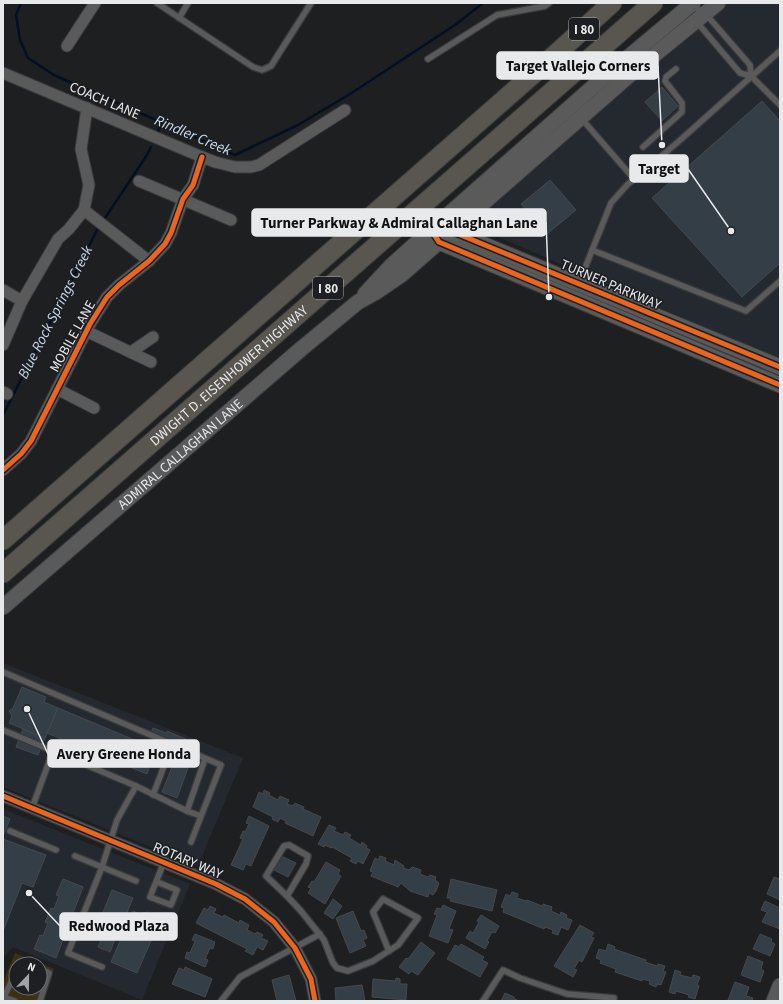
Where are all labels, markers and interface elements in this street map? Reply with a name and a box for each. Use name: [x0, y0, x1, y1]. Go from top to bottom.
road number: I 80: [569, 18, 599, 40]
callout: Target Vallejo Corners: [497, 52, 658, 79]
text: Target Vallejo Corners: [506, 56, 651, 77]
street label: COACH LANE: [66, 77, 143, 125]
water label: Rindler Creek: [151, 110, 235, 161]
callout: Target: [630, 155, 688, 182]
text: Target: [638, 159, 680, 180]
callout: Turner Parkway & Admiral Callaghan Lane: [252, 209, 546, 236]
text: Turner Parkway & Admiral Callaghan Lane: [260, 213, 538, 234]
water label: Blue Rock Springs Creek: [13, 241, 99, 382]
street label: TURNER PARKWAY: [557, 255, 664, 315]
road number: I 80: [313, 277, 343, 299]
street label: MOBILE LANE: [45, 297, 101, 376]
street label: DWIGHT D. EISENHOWER HIGHWAY: [146, 301, 313, 451]
street label: ADMIRAL CALLAGHAN LANE: [113, 395, 248, 515]
callout: Avery Greene Honda: [48, 740, 199, 767]
text: Avery Greene Honda: [56, 744, 191, 765]
street label: ROTARY WAY: [150, 837, 226, 885]
callout: Redwood Plaza: [60, 913, 177, 940]
text: Redwood Plaza: [69, 916, 170, 937]
north arrow: [8, 956, 48, 996]
text: N: [25, 959, 38, 976]

